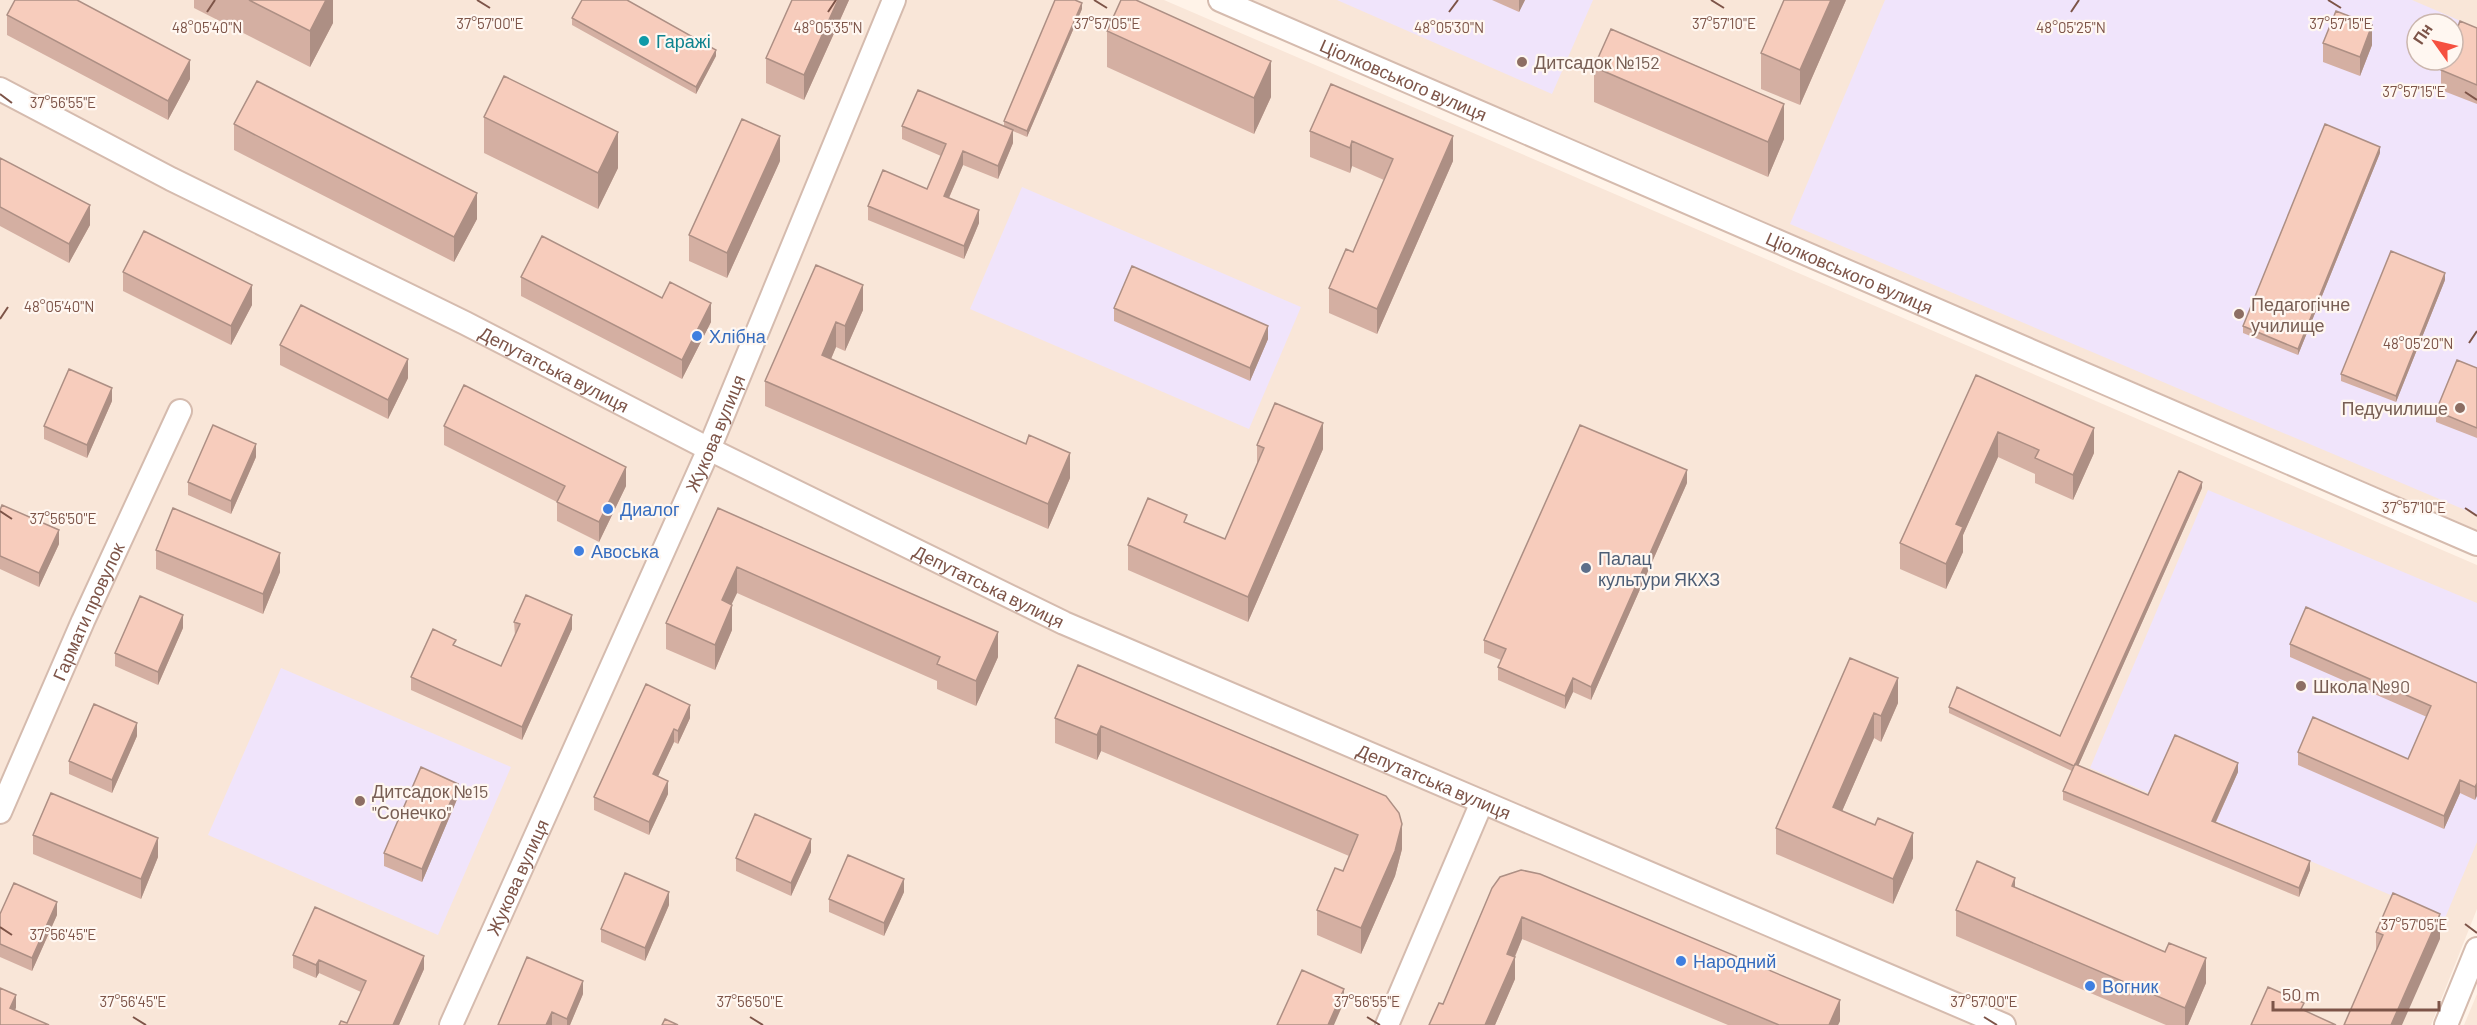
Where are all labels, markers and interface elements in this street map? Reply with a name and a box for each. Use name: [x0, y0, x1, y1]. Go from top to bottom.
north arrow: [2405, 12, 2465, 72]
text: 37°57'00"E: [456, 14, 524, 32]
text: 37°57'05"E: [1074, 14, 1140, 32]
text: 37°57'10"E: [1692, 14, 1756, 32]
text: 37°57'15"E: [2309, 14, 2373, 32]
text: 48°05'40"N: [172, 18, 242, 36]
text: 48°05'35"N: [793, 18, 863, 36]
text: 48°05'30"N: [1414, 18, 1484, 36]
text: 48°05'25"N: [2036, 18, 2106, 36]
text: Пн: [2408, 19, 2436, 47]
place label: Гаражі: [656, 30, 711, 52]
marker: Гаражі: [637, 34, 651, 48]
street label: Ціолковського вулиця: [1317, 34, 1490, 125]
place label: Дитсадок №152: [1534, 51, 1660, 73]
marker: Дитсадок №152: [1515, 55, 1529, 69]
text: 37°57'15"E: [2382, 82, 2446, 100]
text: 37°56'55"E: [30, 93, 96, 111]
street label: Ціолковського вулиця: [1763, 227, 1936, 318]
place label: Педагогічне училище: [2251, 293, 2350, 336]
text: 48°05'40"N: [24, 297, 94, 315]
marker: Педагогічне училище: [2232, 307, 2246, 321]
street label: Депутатська вулиця: [476, 321, 633, 417]
place label: Хлібна: [709, 325, 767, 347]
marker: Хлібна: [690, 329, 704, 343]
text: 48°05'20"N: [2383, 334, 2453, 352]
street label: Жукова вулиця: [680, 371, 749, 495]
place label: Педучилише: [2342, 397, 2448, 419]
marker: Педучилише: [2453, 401, 2467, 415]
place label: Диалог: [620, 498, 680, 520]
text: 37°57'10"E: [2382, 498, 2446, 516]
marker: Диалог: [601, 502, 615, 516]
text: 37°56'50"E: [29, 509, 97, 527]
street label: Гармати провулок: [48, 539, 129, 684]
place label: Авоська: [591, 540, 660, 562]
street label: Депутатська вулиця: [910, 540, 1068, 632]
marker: Авоська: [572, 544, 586, 558]
place label: Палац культури ЯКХЗ: [1598, 547, 1720, 590]
marker: Палац культури ЯКХЗ: [1579, 561, 1593, 575]
place label: Школа №90: [2313, 675, 2410, 697]
marker: Школа №90: [2294, 679, 2308, 693]
street label: Депутатська вулиця: [1354, 739, 1514, 824]
place label: Дитсадок №15 "Сонечко": [372, 780, 488, 823]
marker: Дитсадок №15 "Сонечко": [353, 794, 367, 808]
street label: Жукова вулиця: [482, 816, 553, 939]
text: 37°57'05"E: [2381, 915, 2447, 933]
text: 37°56'45"E: [30, 925, 96, 943]
place label: Народний: [1693, 950, 1776, 972]
marker: Народний: [1674, 954, 1688, 968]
scale bar: [2273, 974, 2440, 1012]
place label: Вогник: [2102, 975, 2159, 997]
marker: Вогник: [2083, 979, 2097, 993]
text: 50 m: [2282, 983, 2320, 1005]
text: 37°56'45"E: [100, 992, 166, 1010]
text: 37°56'50"E: [716, 992, 784, 1010]
text: 37°56'55"E: [1334, 992, 1400, 1010]
text: 37°57'00"E: [1950, 992, 2018, 1010]

